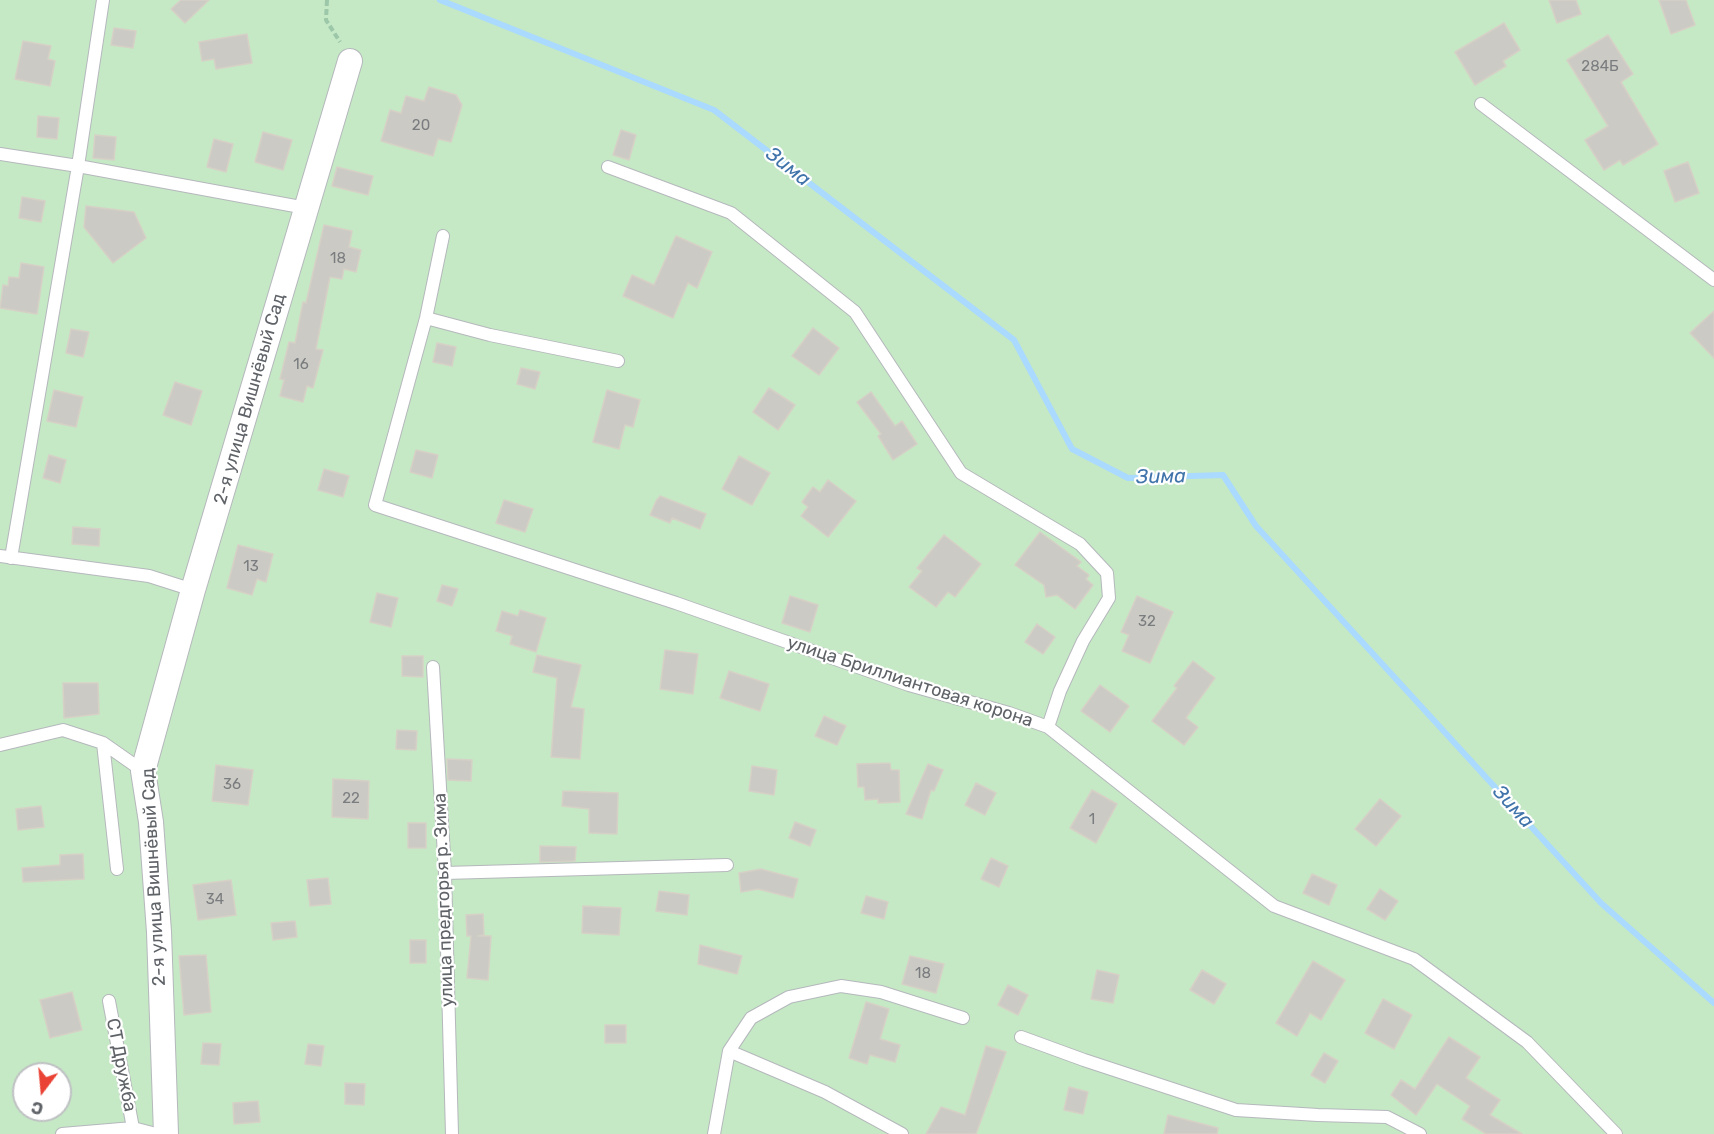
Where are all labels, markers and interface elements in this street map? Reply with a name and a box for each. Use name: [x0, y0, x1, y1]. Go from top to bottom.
house number: 284Б: [1581, 58, 1619, 76]
house number: 20: [412, 117, 430, 135]
water label: Зима: [761, 142, 815, 192]
house number: 18: [330, 250, 346, 268]
street label: 2-я улица Вишнёвый Сад: [210, 291, 290, 507]
house number: 16: [293, 356, 309, 374]
water label: Зима: [1136, 465, 1186, 489]
house number: 13: [243, 558, 259, 576]
house number: 32: [1138, 613, 1156, 631]
street label: улица Бриллиантовая корона: [784, 632, 1036, 732]
street label: 2-я улица Вишнёвый Сад: [138, 767, 170, 987]
house number: 36: [223, 776, 241, 794]
water label: Зима: [1487, 781, 1539, 833]
house number: 22: [342, 790, 360, 808]
street label: улица предгорья р. Зима: [429, 793, 459, 1007]
house number: 1: [1089, 811, 1095, 829]
house number: 34: [206, 891, 224, 909]
house number: 18: [915, 965, 931, 983]
street label: СТ Дружба: [101, 1017, 141, 1113]
north arrow: [12, 1062, 72, 1122]
text: С: [29, 1097, 45, 1119]

